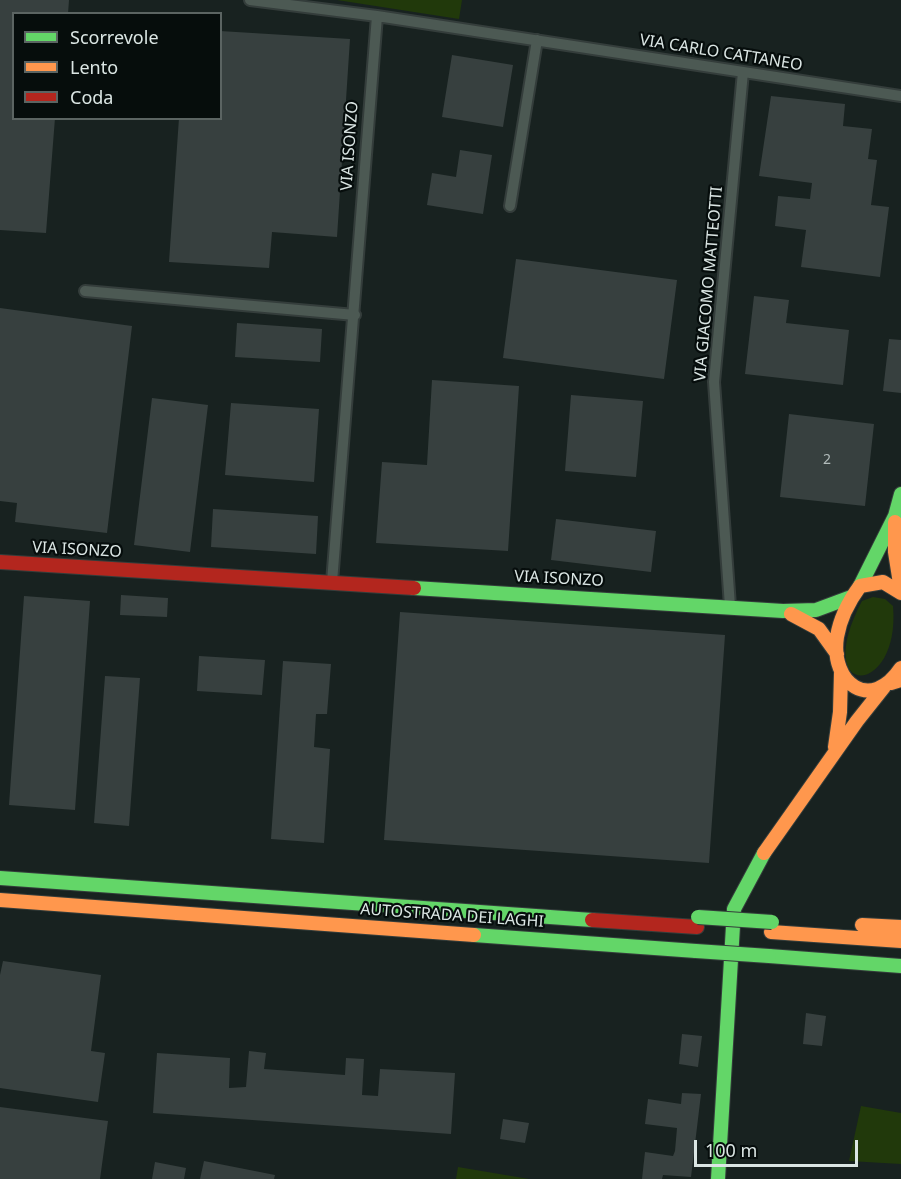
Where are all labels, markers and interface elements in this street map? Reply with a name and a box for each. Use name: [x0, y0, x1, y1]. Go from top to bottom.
legend: [12, 12, 222, 120]
text: Scorrevole: [70, 25, 159, 49]
street label: VIA CARLO CATTANEO: [638, 31, 804, 75]
text: Lento: [70, 55, 118, 79]
text: Coda: [70, 85, 113, 109]
street label: VIA ISONZO: [337, 101, 363, 191]
street label: VIA GIACOMO MATTEOTTI: [691, 186, 727, 382]
house number: 2: [823, 452, 831, 468]
street label: VIA ISONZO: [32, 538, 122, 562]
street label: VIA ISONZO: [514, 567, 604, 591]
street label: AUTOSTRADA DEI LAGHI: [360, 900, 544, 932]
scale bar: [697, 1128, 860, 1166]
text: 100 m: [705, 1138, 757, 1162]

